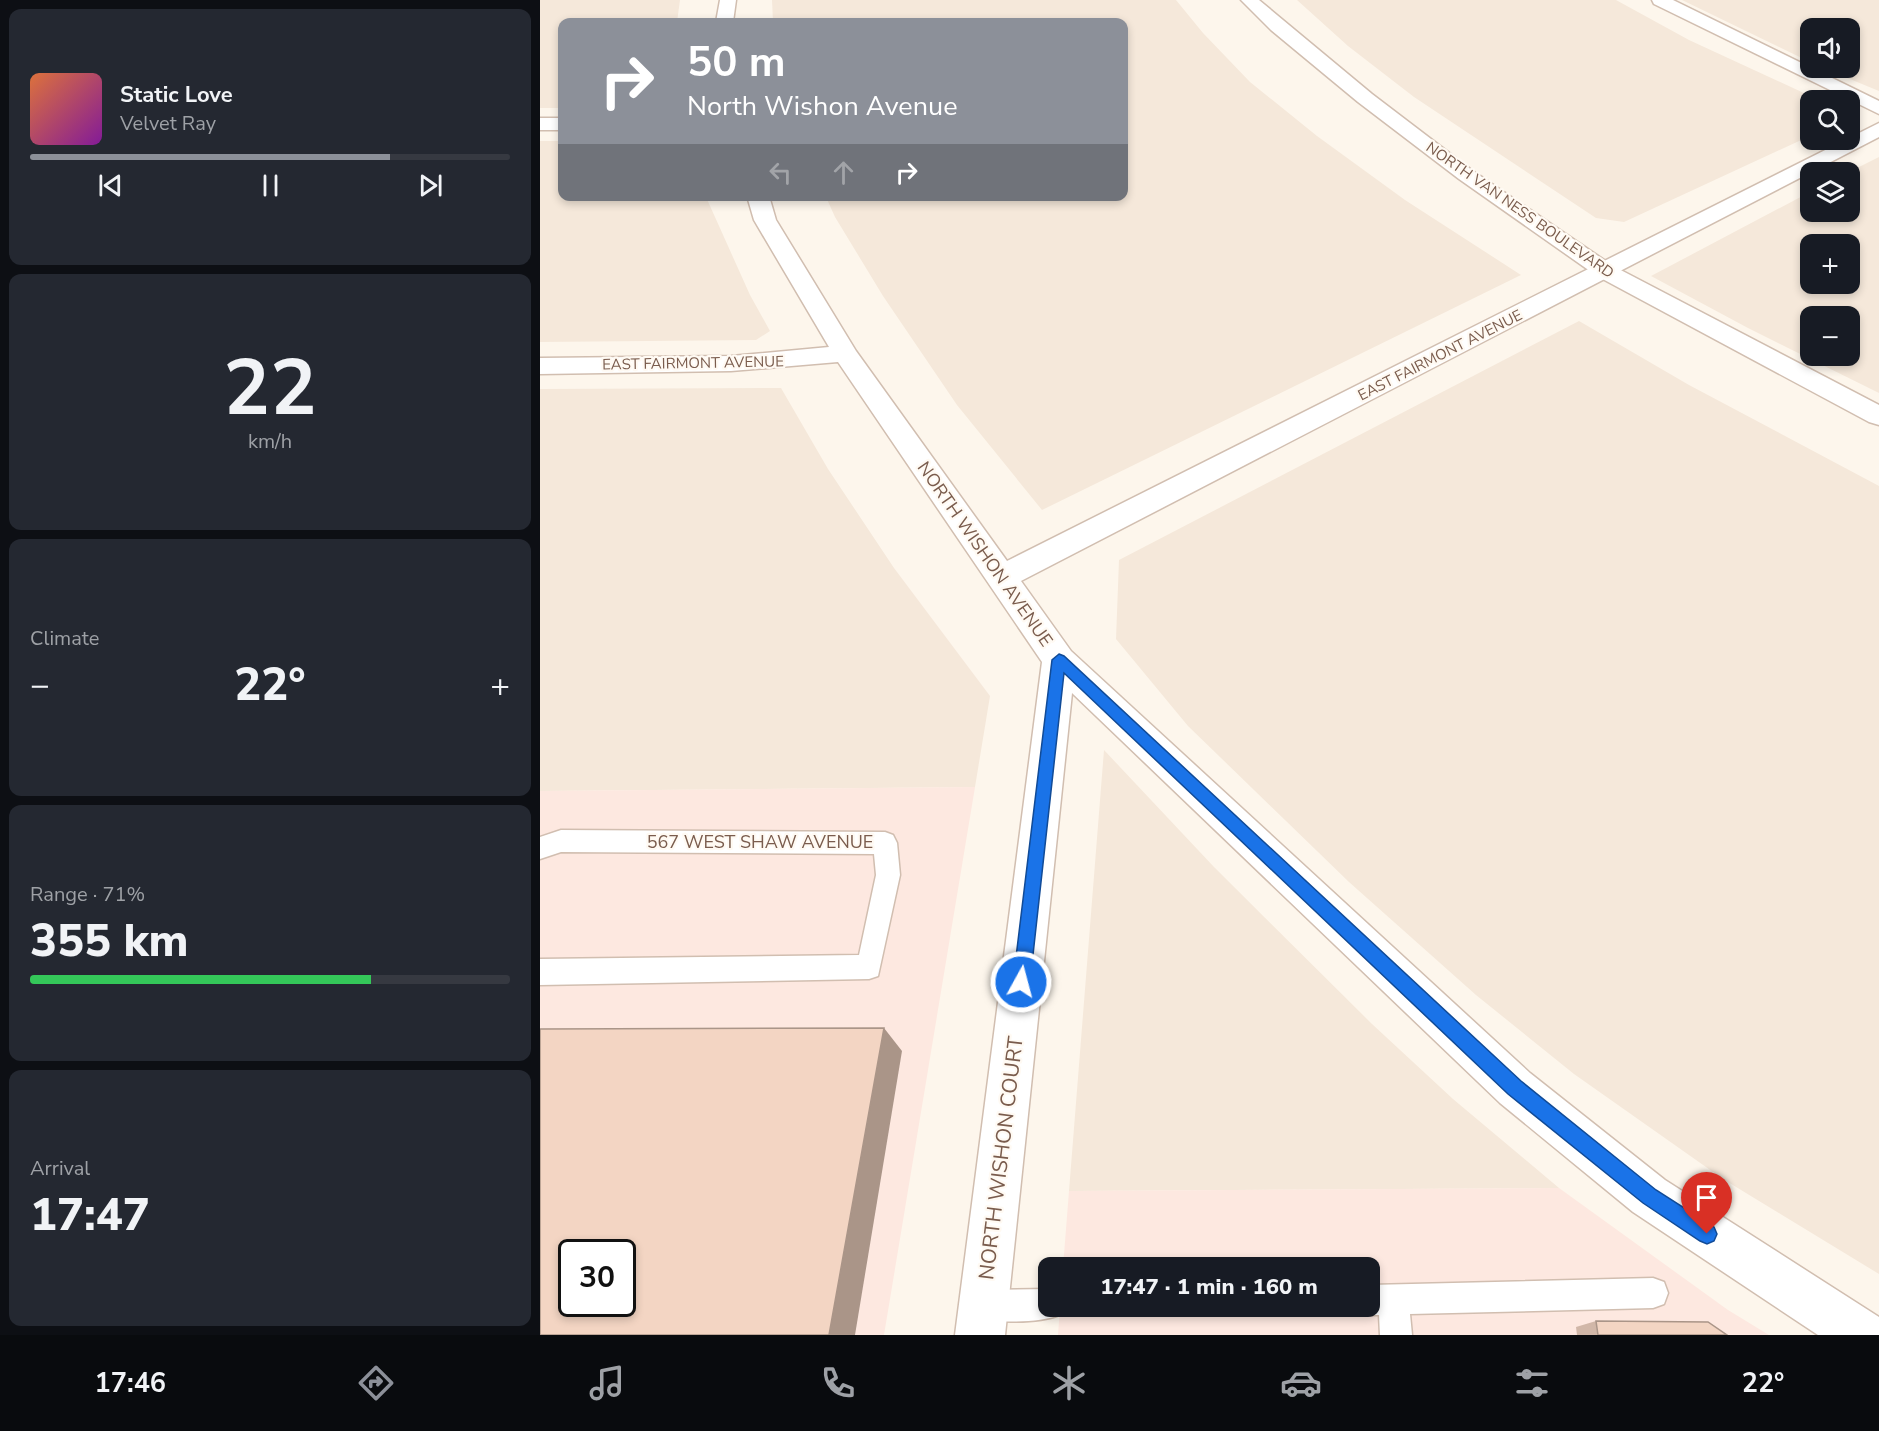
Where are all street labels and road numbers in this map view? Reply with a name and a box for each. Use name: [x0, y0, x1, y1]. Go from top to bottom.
street label: NORTH VAN NESS BOULEVARD: [1422, 137, 1618, 283]
street label: EAST FAIRMONT AVENUE: [1355, 305, 1525, 405]
street label: EAST FAIRMONT AVENUE: [602, 351, 784, 375]
street label: NORTH WISHON AVENUE: [912, 457, 1058, 651]
street label: 567 WEST SHAW AVENUE: [647, 830, 873, 854]
street label: NORTH WISHON COURT: [972, 1034, 1030, 1281]

